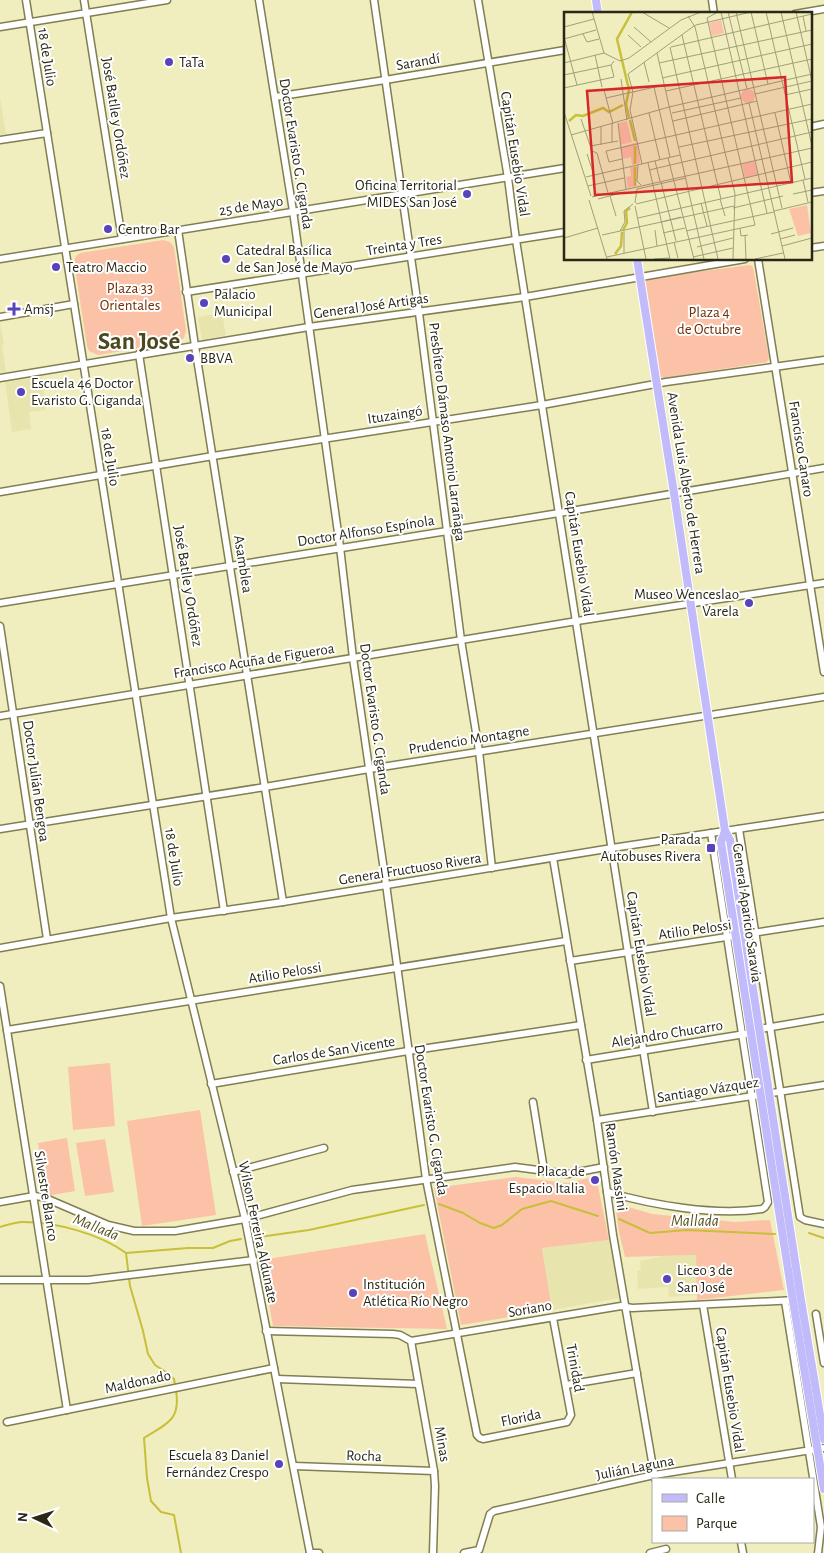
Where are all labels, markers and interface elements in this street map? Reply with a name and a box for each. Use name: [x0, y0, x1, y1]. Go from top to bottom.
inset map: [564, 12, 812, 260]
street label: 18 de Julio: [35, 27, 59, 87]
street label: Sarandí: [395, 51, 441, 73]
place label: TaTa: [179, 55, 205, 70]
street label: José Batlle y Ordóñez: [99, 56, 133, 180]
marker: TaTa: [163, 56, 175, 68]
street label: Doctor Evaristo G. Ciganda: [277, 77, 315, 231]
street label: Capitán Eusebio Vidal: [498, 90, 532, 218]
place label: Oficina Territorial MIDES San José: [355, 178, 457, 210]
marker: Oficina Territorial MIDES San José: [461, 188, 473, 200]
street label: 25 de Mayo: [218, 194, 284, 218]
place label: Centro Bar: [118, 222, 179, 237]
marker: Centro Bar: [102, 223, 114, 235]
street label: Treinta y Tres: [365, 232, 443, 258]
place label: Catedral Basílica de San José de Mayo: [236, 243, 353, 275]
marker: Catedral Basílica de San José de Mayo: [220, 253, 232, 265]
place label: Teatro Maccio: [66, 260, 147, 275]
marker: Teatro Maccio: [50, 261, 62, 273]
park label: Plaza 33 Orientales: [100, 281, 160, 313]
place label: Palacio Municipal: [214, 287, 272, 319]
street label: General José Artigas: [312, 290, 430, 322]
marker: Palacio Municipal: [198, 297, 210, 309]
place label: Amsj: [24, 302, 54, 317]
marker: Amsj: [8, 303, 20, 315]
park label: Plaza 4 de Octubre: [677, 305, 741, 337]
street label: Presbítero Dámaso Antonio Larrañaga: [426, 322, 468, 542]
district label: San José: [98, 329, 180, 354]
place label: BBVA: [200, 351, 233, 366]
marker: BBVA: [184, 352, 196, 364]
place label: Escuela 46 Doctor Evaristo G. Ciganda: [31, 376, 142, 408]
marker: Escuela 46 Doctor Evaristo G. Ciganda: [15, 386, 27, 398]
street label: Avenida Luis Alberto de Herrera: [664, 391, 708, 575]
street label: Francisco Canaro: [786, 400, 816, 498]
street label: Ituzaingó: [366, 403, 424, 427]
street label: 18 de Julio: [98, 427, 122, 487]
street label: Capitán Eusebio Vidal: [562, 490, 596, 618]
street label: Doctor Alfonso Espínola: [296, 513, 436, 549]
street label: José Batlle y Ordóñez: [171, 524, 205, 648]
street label: Asamblea: [231, 534, 255, 594]
place label: Museo Wenceslao Varela: [634, 587, 739, 619]
marker: Museo Wenceslao Varela: [743, 597, 755, 609]
street label: Francisco Acuña de Figueroa: [172, 641, 336, 681]
street label: Doctor Evaristo G. Ciganda: [357, 642, 393, 796]
street label: Doctor Julián Bengoa: [20, 719, 52, 843]
street label: Prudencio Montagne: [408, 723, 530, 757]
street label: 18 de Julio: [162, 827, 186, 887]
place label: Parada Autobuses Rivera: [601, 832, 701, 864]
marker: Parada Autobuses Rivera: [705, 842, 717, 854]
street label: General Aparicio Saravia: [730, 842, 764, 984]
street label: General Fructuoso Rivera: [338, 850, 482, 888]
street label: Capitán Eusebio Vidal: [624, 890, 658, 1018]
street label: Atilio Pelossi: [657, 917, 733, 943]
street label: Atilio Pelossi: [247, 960, 323, 986]
street label: Alejandro Chucarro: [610, 1018, 724, 1050]
street label: Carlos de San Vicente: [272, 1034, 396, 1068]
street label: Doctor Evaristo G. Ciganda: [412, 1043, 450, 1197]
street label: Santiago Vázquez: [656, 1075, 760, 1105]
street label: Ramón Massini: [602, 1122, 630, 1212]
street label: Silvestre Blanco: [31, 1150, 61, 1242]
street label: Wilson Ferreira Aldunate: [236, 1160, 280, 1304]
place label: Placa de Espacio Italia: [509, 1164, 585, 1196]
marker: Placa de Espacio Italia: [589, 1174, 601, 1186]
water label: Mallada: [71, 1211, 121, 1243]
water label: Mallada: [671, 1213, 719, 1229]
place label: Liceo 3 de San José: [677, 1263, 733, 1295]
marker: Liceo 3 de San José: [661, 1273, 673, 1285]
place label: Institución Atlética Río Negro: [363, 1277, 468, 1309]
marker: Institución Atlética Río Negro: [347, 1287, 359, 1299]
street label: Soriano: [507, 1298, 553, 1320]
street label: Capitán Eusebio Vidal: [713, 1326, 747, 1454]
street label: Trinidad: [563, 1343, 587, 1393]
street label: Maldonado: [104, 1368, 172, 1396]
street label: Florida: [500, 1406, 542, 1430]
street label: Minas: [432, 1425, 452, 1463]
place label: Escuela 83 Daniel Fernández Crespo: [166, 1448, 269, 1480]
street label: Rocha: [346, 1448, 382, 1464]
street label: Julián Laguna: [595, 1453, 675, 1483]
marker: Escuela 83 Daniel Fernández Crespo: [273, 1458, 285, 1470]
legend: [652, 1478, 814, 1543]
text: Calle: [696, 1491, 725, 1506]
north arrow: [10, 1493, 60, 1543]
text: N: [16, 1512, 30, 1523]
text: Parque: [696, 1516, 737, 1531]

